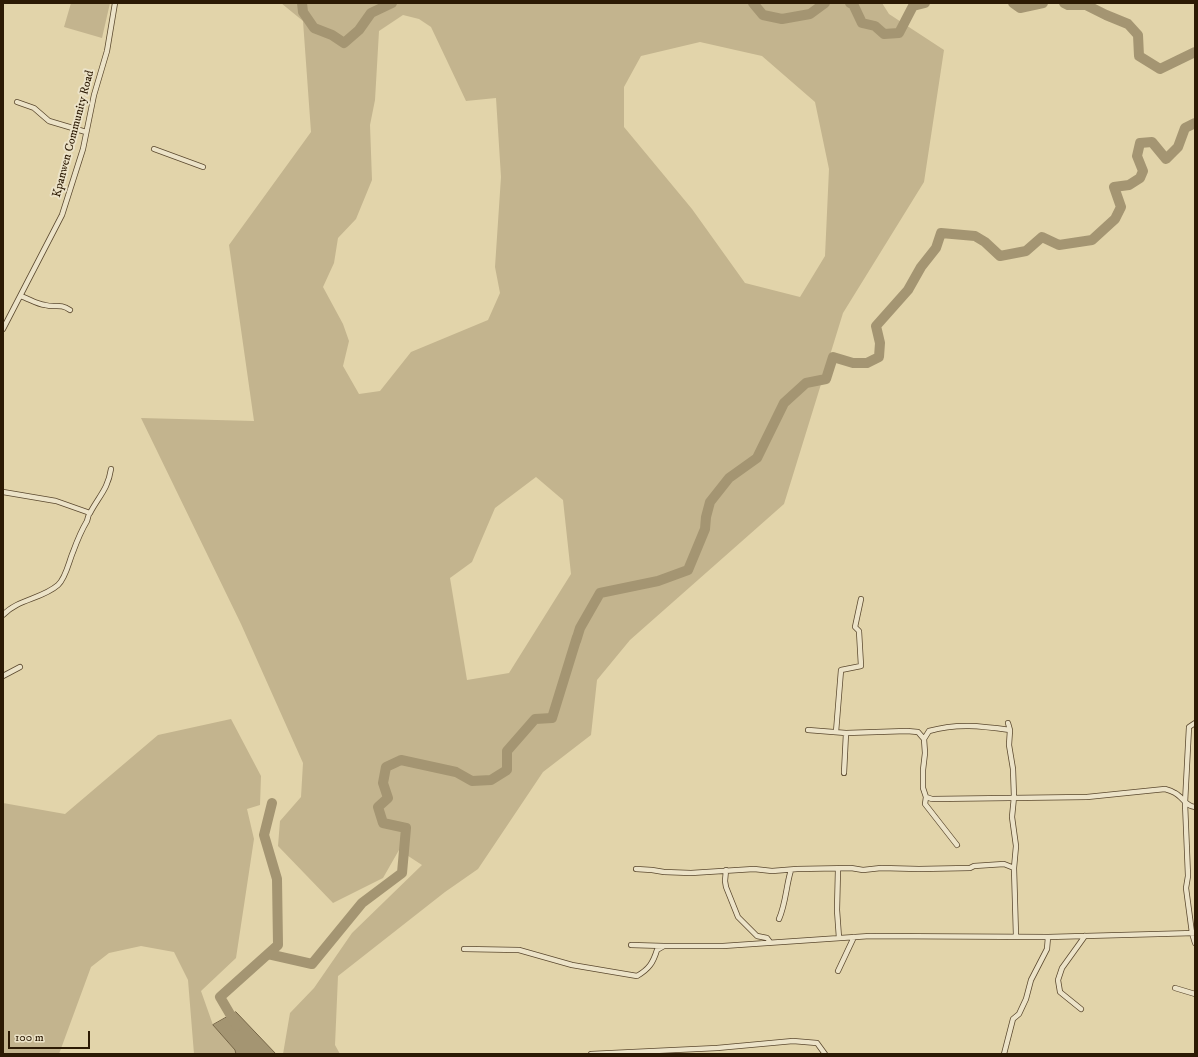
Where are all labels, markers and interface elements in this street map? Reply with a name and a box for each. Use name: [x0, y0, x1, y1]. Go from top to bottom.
street label: Kpanwen Community Road: [50, 69, 98, 199]
scale bar: [10, 1023, 92, 1049]
text: 100 m: [15, 1030, 44, 1045]

